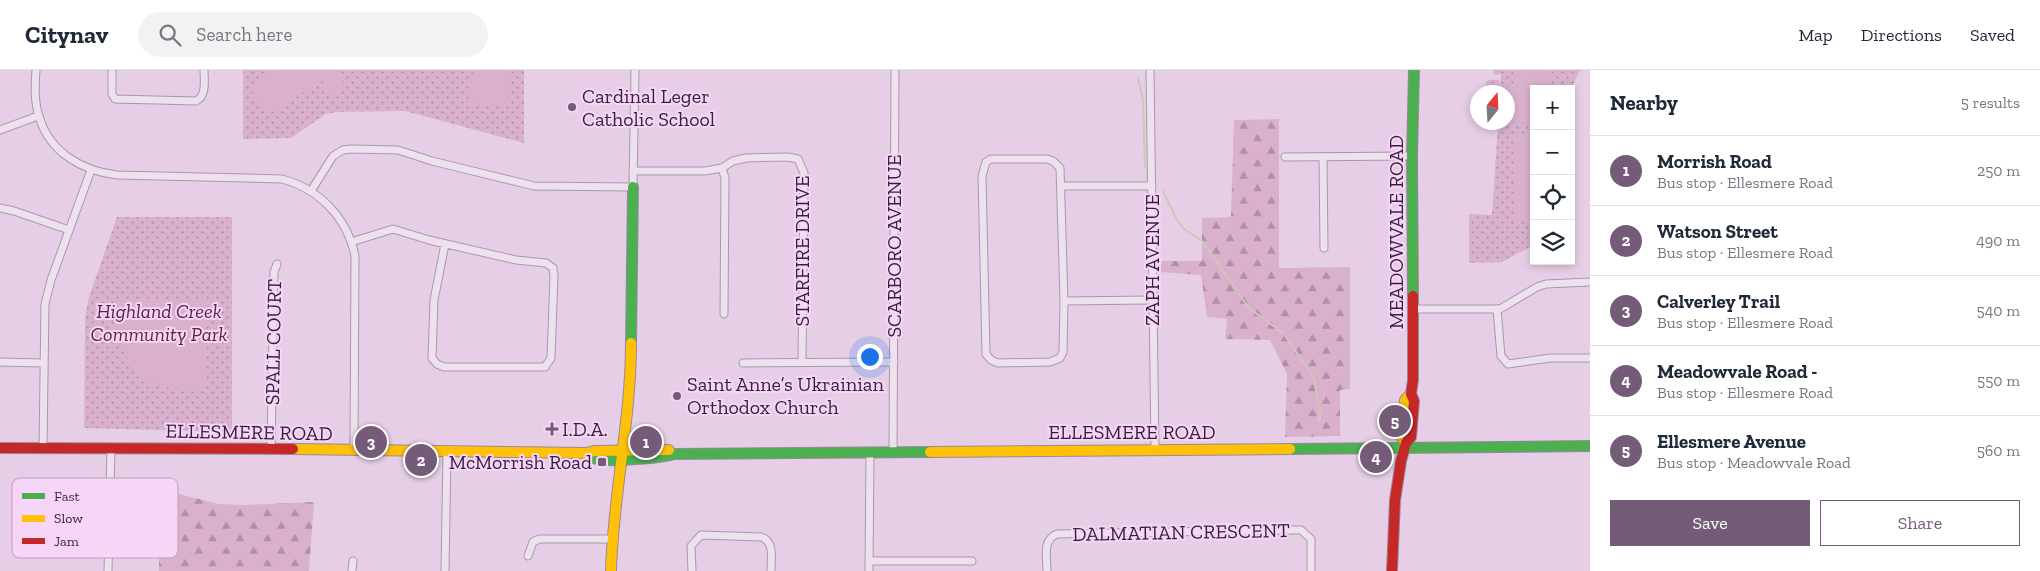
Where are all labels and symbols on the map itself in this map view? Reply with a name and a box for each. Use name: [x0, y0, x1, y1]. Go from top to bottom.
place label: Cardinal Leger Catholic School: [582, 84, 715, 131]
north arrow: [1470, 85, 1515, 130]
marker: Cardinal Leger Catholic School: [566, 101, 578, 113]
street label: MEADOWVALE ROAD: [1384, 135, 1408, 329]
street label: SCARBORO AVENUE: [882, 154, 906, 338]
street label: STARFIRE DRIVE: [790, 176, 814, 326]
street label: ZAPH AVENUE: [1140, 194, 1164, 326]
street label: SPALL COURT: [260, 279, 286, 405]
park label: Highland Creek Community Park: [90, 299, 228, 346]
your location: [857, 344, 883, 370]
place label: Saint Anne’s Ukrainian Orthodox Church: [687, 372, 884, 419]
marker: Saint Anne’s Ukrainian Orthodox Church: [671, 390, 683, 402]
pin: 5: [1379, 402, 1411, 440]
place label: I.D.A.: [562, 417, 608, 441]
street label: ELLESMERE ROAD: [165, 419, 333, 445]
street label: ELLESMERE ROAD: [1048, 420, 1216, 444]
pin: 3: [355, 423, 387, 461]
marker: I.D.A.: [546, 423, 558, 435]
pin: 1: [630, 423, 662, 461]
pin: 4: [1360, 438, 1392, 476]
pin: 2: [405, 441, 437, 479]
place label: McMorrish Road: [449, 450, 592, 474]
marker: McMorrish Road: [596, 456, 608, 468]
legend: [12, 478, 178, 558]
text: Fast: [54, 488, 81, 505]
text: Slow: [54, 510, 83, 527]
street label: DALMATIAN CRESCENT: [1072, 518, 1290, 546]
text: Jam: [54, 533, 79, 550]

